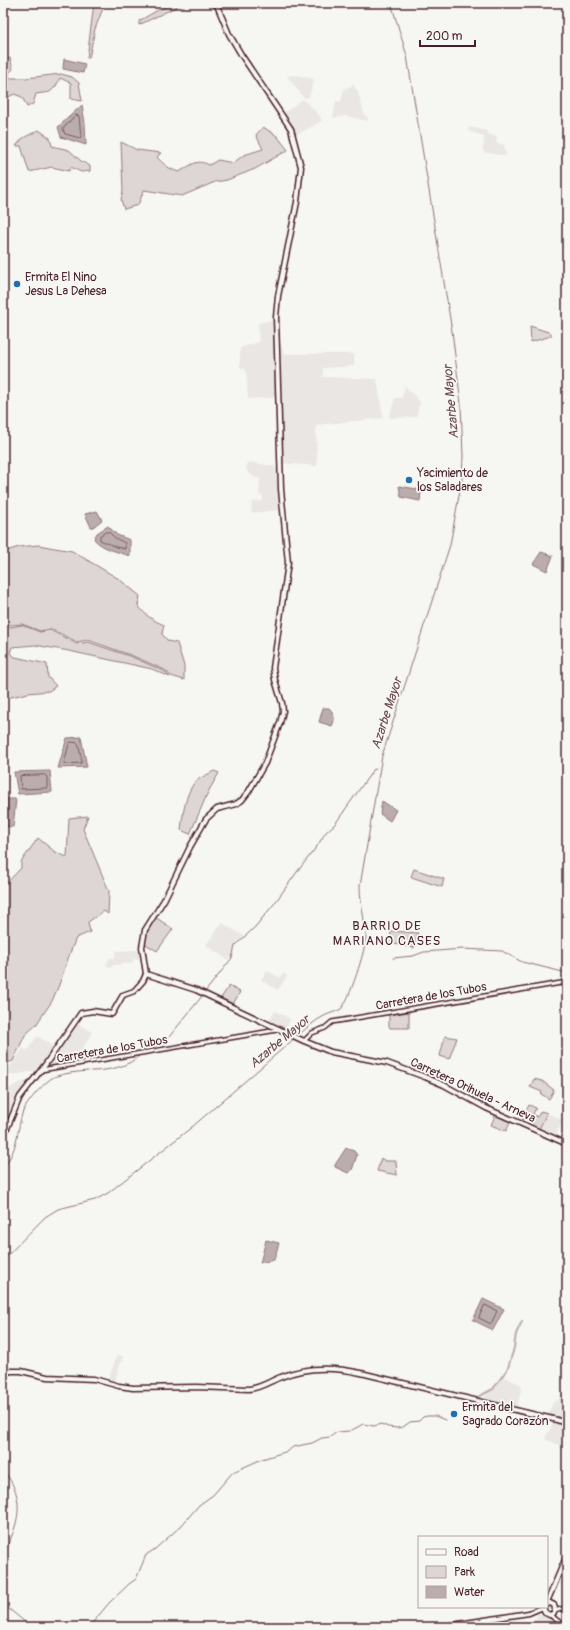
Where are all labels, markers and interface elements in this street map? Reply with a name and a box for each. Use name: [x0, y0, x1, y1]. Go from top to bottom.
scale bar: [420, 22, 475, 48]
text: 200 m: [426, 29, 463, 44]
place label: Ermita El Nino Jesus La Dehesa: [25, 270, 107, 299]
marker: Ermita El Nino Jesus La Dehesa: [12, 279, 22, 289]
water label: Azarbe Mayor: [440, 362, 462, 439]
place label: Yacimiento de los Saladares: [416, 466, 488, 495]
marker: Yacimiento de los Saladares: [404, 475, 414, 485]
water label: Azarbe Mayor: [368, 673, 407, 751]
district label: BARRIO DE MARIANO CASES: [333, 918, 441, 949]
street label: Carretera de los Tubos: [374, 979, 488, 1014]
water label: Azarbe Mayor: [246, 1010, 315, 1072]
street label: Carretera de los Tubos: [55, 1032, 169, 1067]
street label: Carretera Orihuela - Arneva: [408, 1055, 538, 1126]
place label: Ermita del Sagrado Corazón: [462, 1400, 549, 1429]
marker: Ermita del Sagrado Corazón: [449, 1409, 459, 1419]
legend: [418, 1536, 548, 1608]
text: Road: [454, 1545, 479, 1560]
text: Park: [454, 1565, 475, 1580]
text: Water: [454, 1585, 485, 1600]

